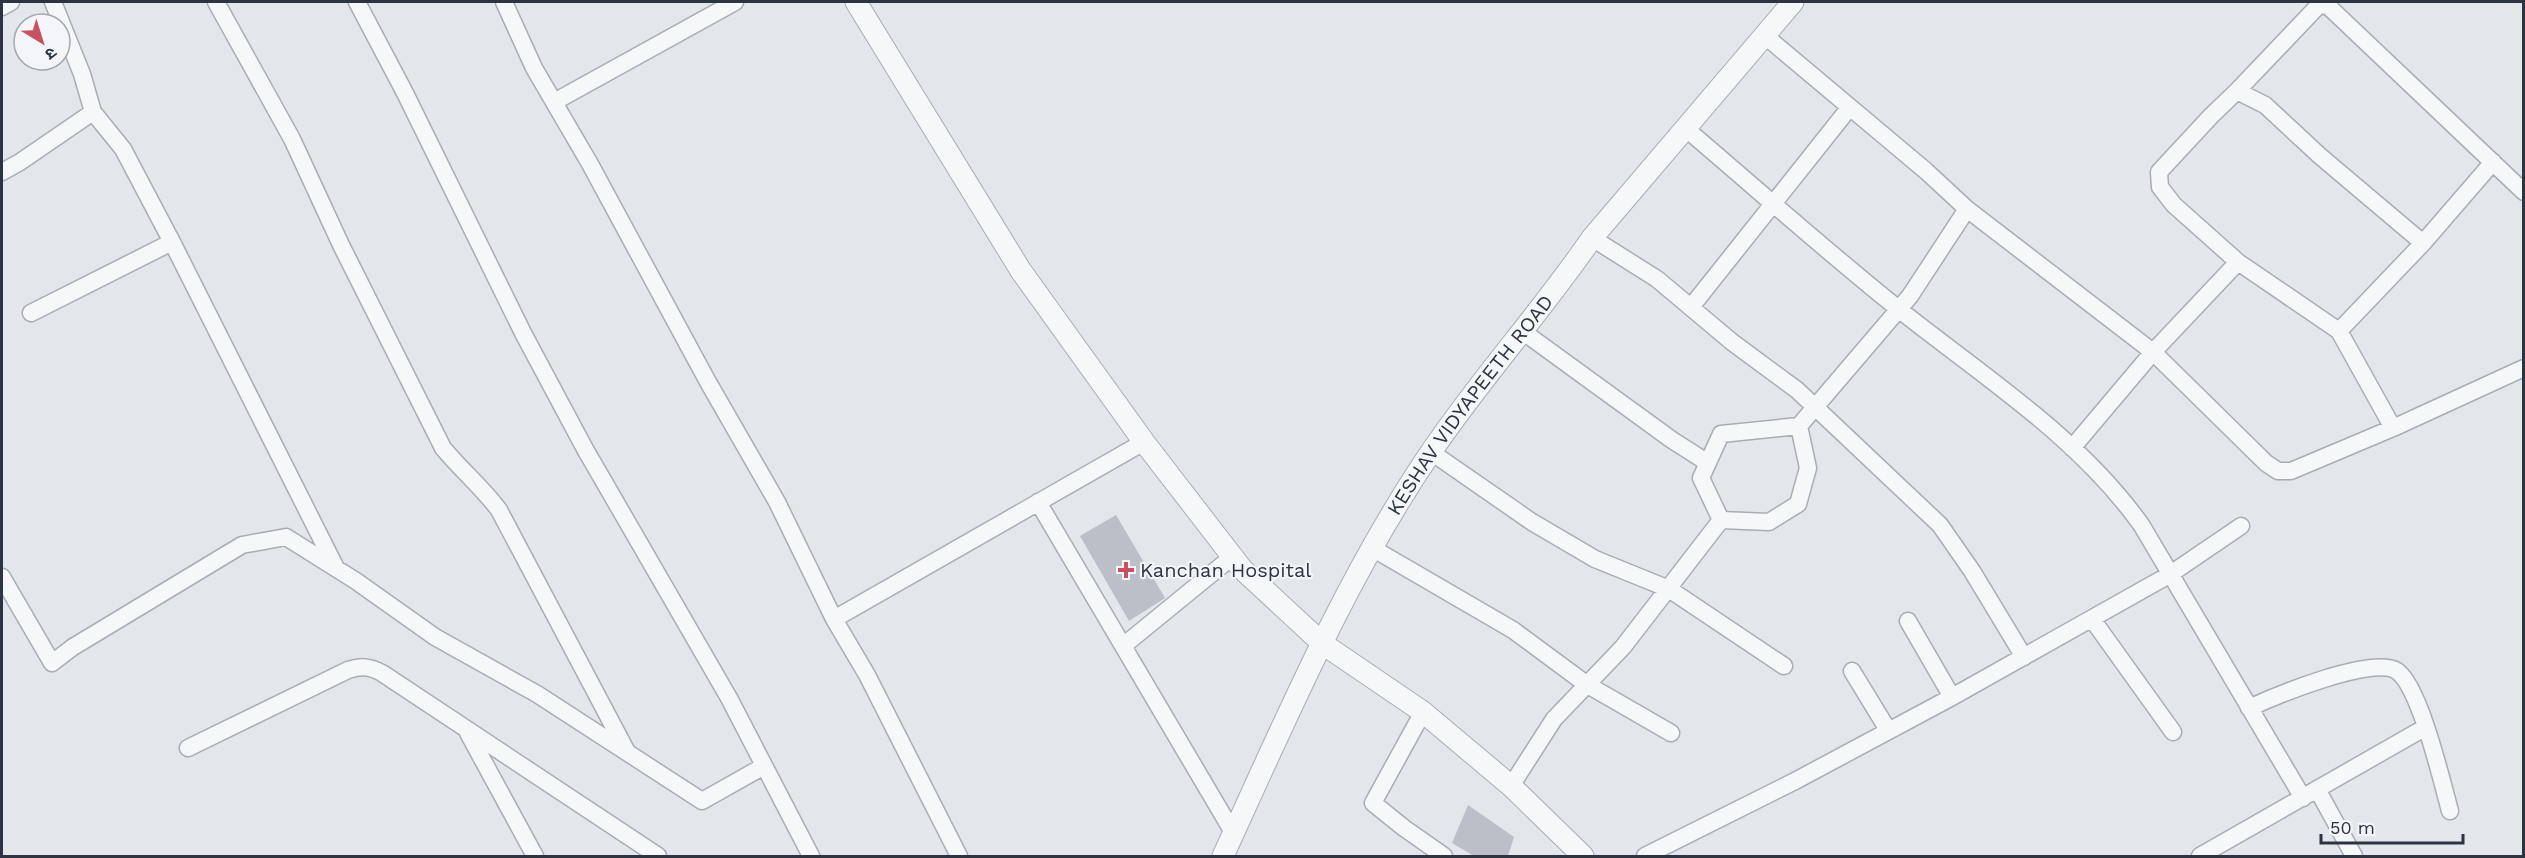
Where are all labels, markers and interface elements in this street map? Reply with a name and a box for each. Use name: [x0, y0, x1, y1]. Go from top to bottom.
north arrow: [12, 12, 72, 72]
text: उ: [41, 43, 60, 64]
street label: KESHAV VIDYAPEETH ROAD: [1382, 290, 1558, 519]
place label: Kanchan Hospital: [1140, 558, 1311, 582]
marker: Kanchan Hospital: [1117, 561, 1135, 579]
scale bar: [2321, 807, 2464, 845]
text: 50 m: [2330, 817, 2375, 838]

